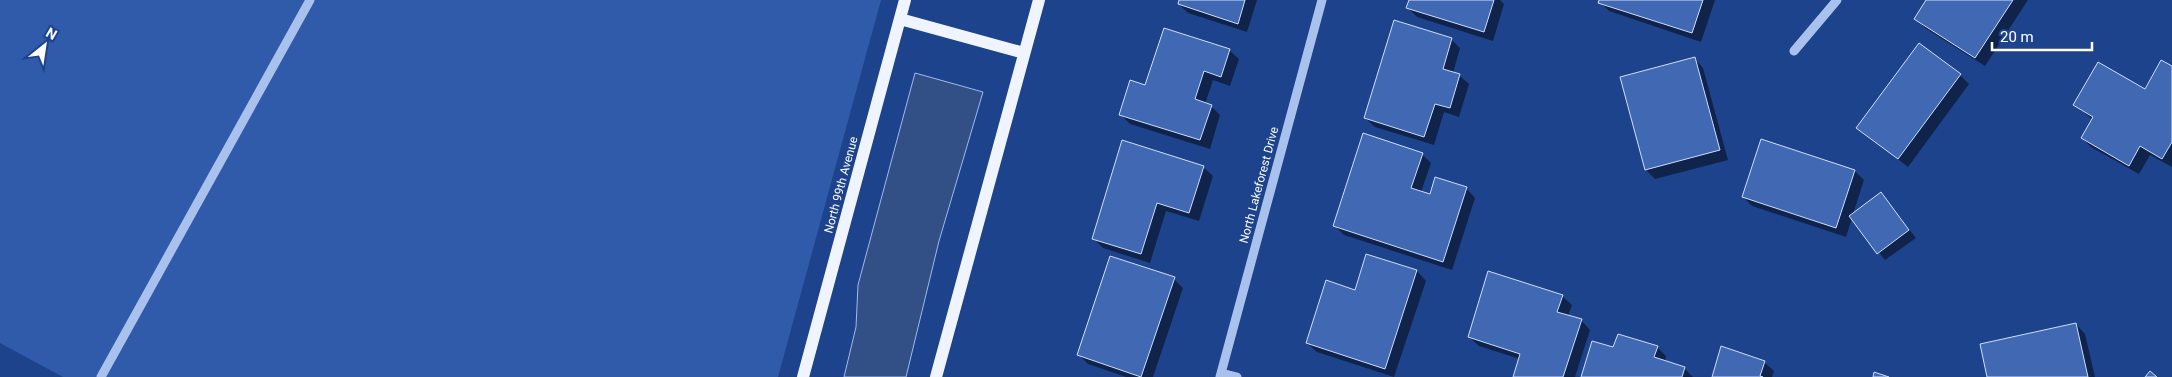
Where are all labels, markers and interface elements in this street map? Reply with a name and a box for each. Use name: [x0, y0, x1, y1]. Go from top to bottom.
north arrow: [20, 20, 70, 70]
scale bar: [1992, 20, 2092, 52]
text: N: [43, 24, 60, 43]
text: 20 m: [2000, 28, 2034, 46]
street label: North Lakeforest Drive: [1237, 125, 1281, 245]
street label: North 99th Avenue: [821, 135, 861, 235]

